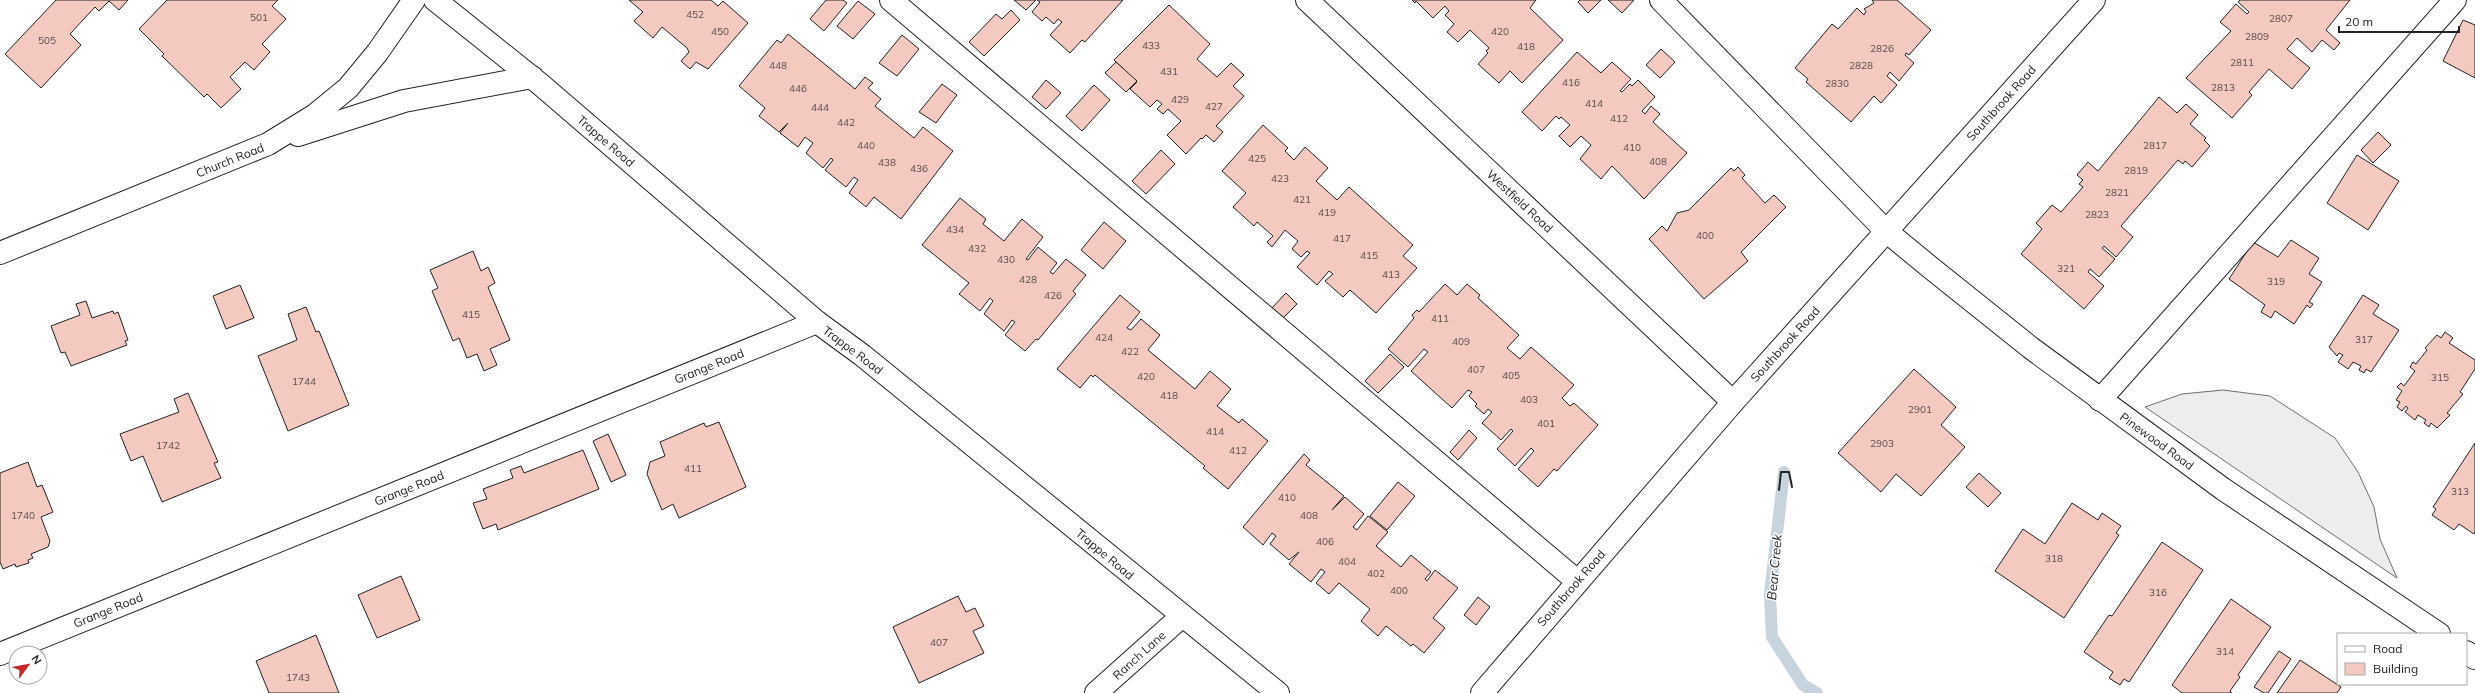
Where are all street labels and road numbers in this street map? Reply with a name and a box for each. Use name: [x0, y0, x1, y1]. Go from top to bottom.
street label: Southbrook Road: [1963, 62, 2039, 144]
street label: Trappe Road: [574, 112, 638, 170]
street label: Church Road: [194, 140, 266, 180]
street label: Westfield Road: [1484, 166, 1556, 236]
street label: Southbrook Road: [1747, 303, 1823, 385]
street label: Trappe Road: [820, 323, 886, 377]
street label: Grange Road: [672, 345, 746, 387]
street label: Pinewood Road: [2117, 409, 2197, 473]
street label: Grange Road: [372, 467, 446, 509]
street label: Trappe Road: [1073, 525, 1137, 583]
street label: Southbrook Road: [1534, 547, 1608, 629]
street label: Grange Road: [71, 589, 145, 631]
street label: Ranch Lane: [1109, 627, 1169, 683]

